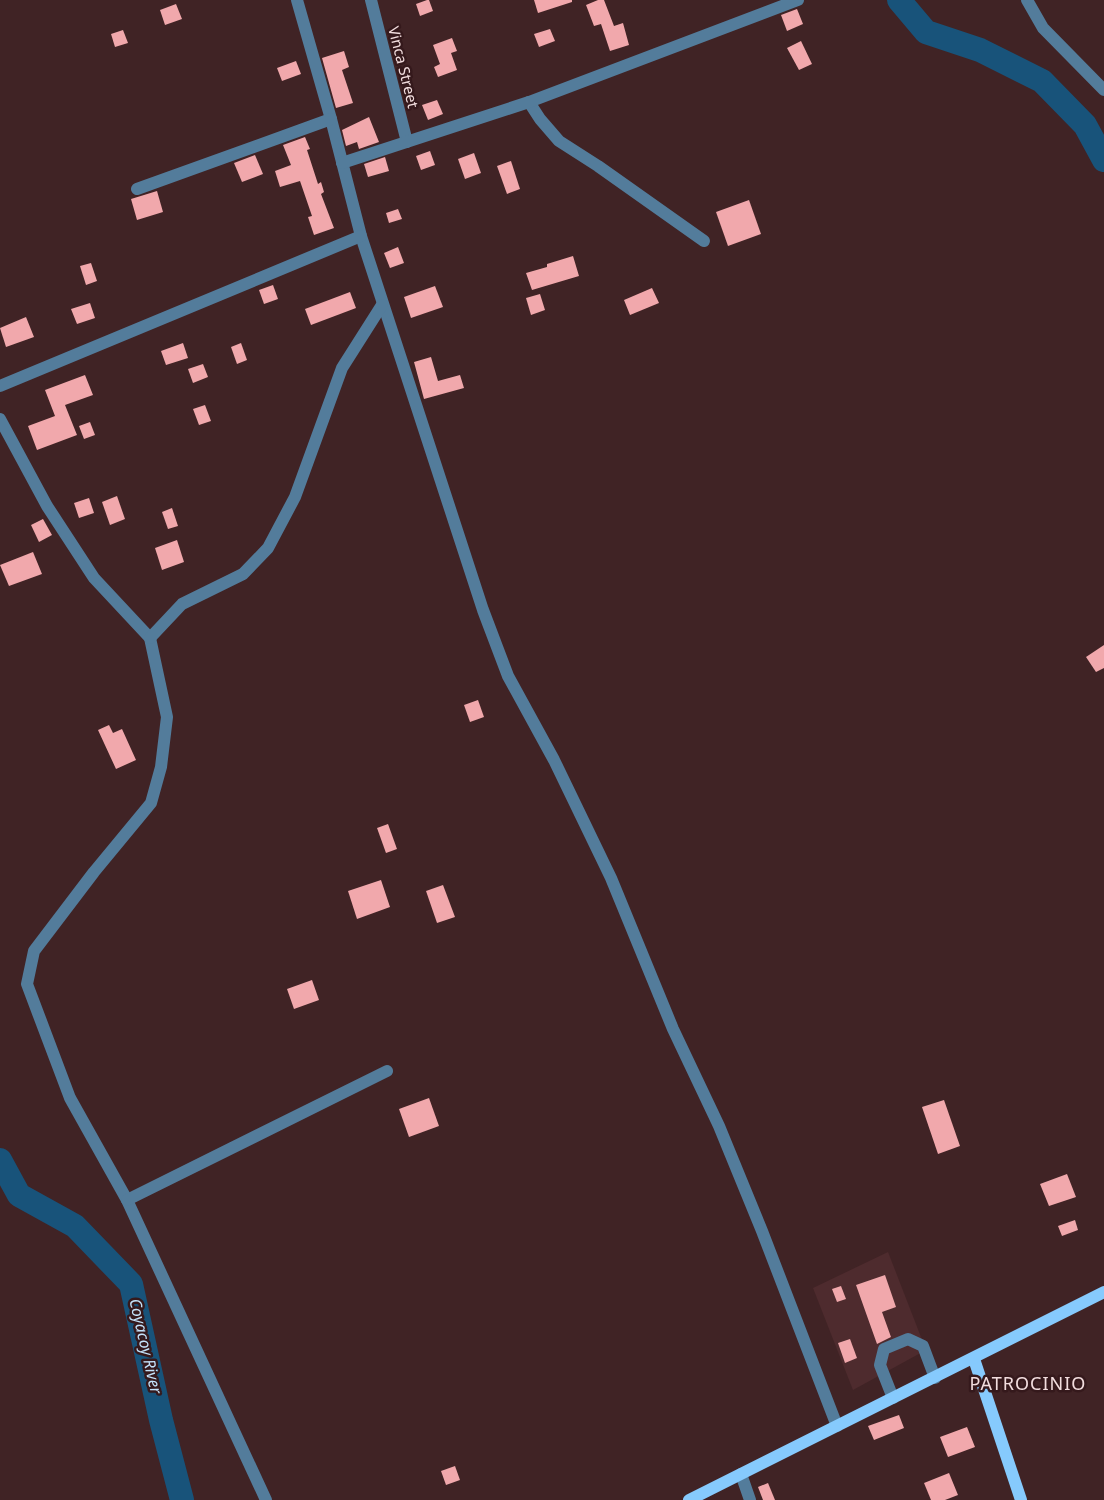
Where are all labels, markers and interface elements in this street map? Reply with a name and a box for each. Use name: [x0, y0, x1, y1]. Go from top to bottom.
street label: Vinca Street: [384, 24, 424, 111]
water label: Coyacoy River: [124, 1296, 168, 1396]
district label: PATROCINIO: [970, 1371, 1086, 1395]

